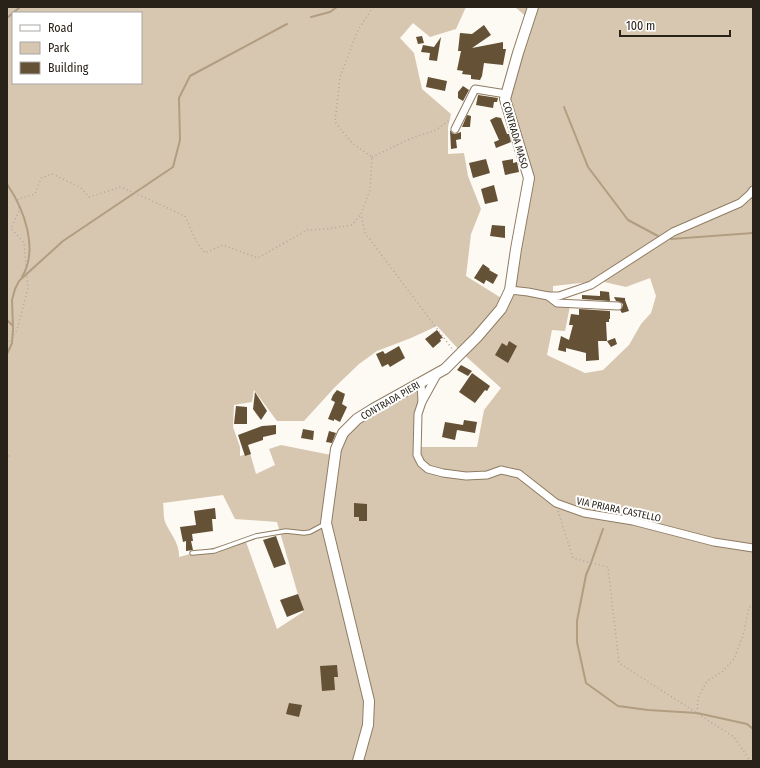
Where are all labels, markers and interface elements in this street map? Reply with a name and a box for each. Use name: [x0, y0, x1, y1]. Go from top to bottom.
legend: [12, 12, 142, 84]
scale bar: [620, 12, 730, 38]
text: 100 m: [626, 19, 655, 33]
text: Road: [48, 21, 73, 35]
text: Park: [48, 41, 70, 55]
text: Building: [48, 61, 89, 75]
street label: CONTRADA MASO: [500, 100, 530, 170]
street label: CONTRADA PIERI: [359, 379, 422, 423]
street label: VIA PRIARA CASTELLO: [575, 495, 662, 525]

